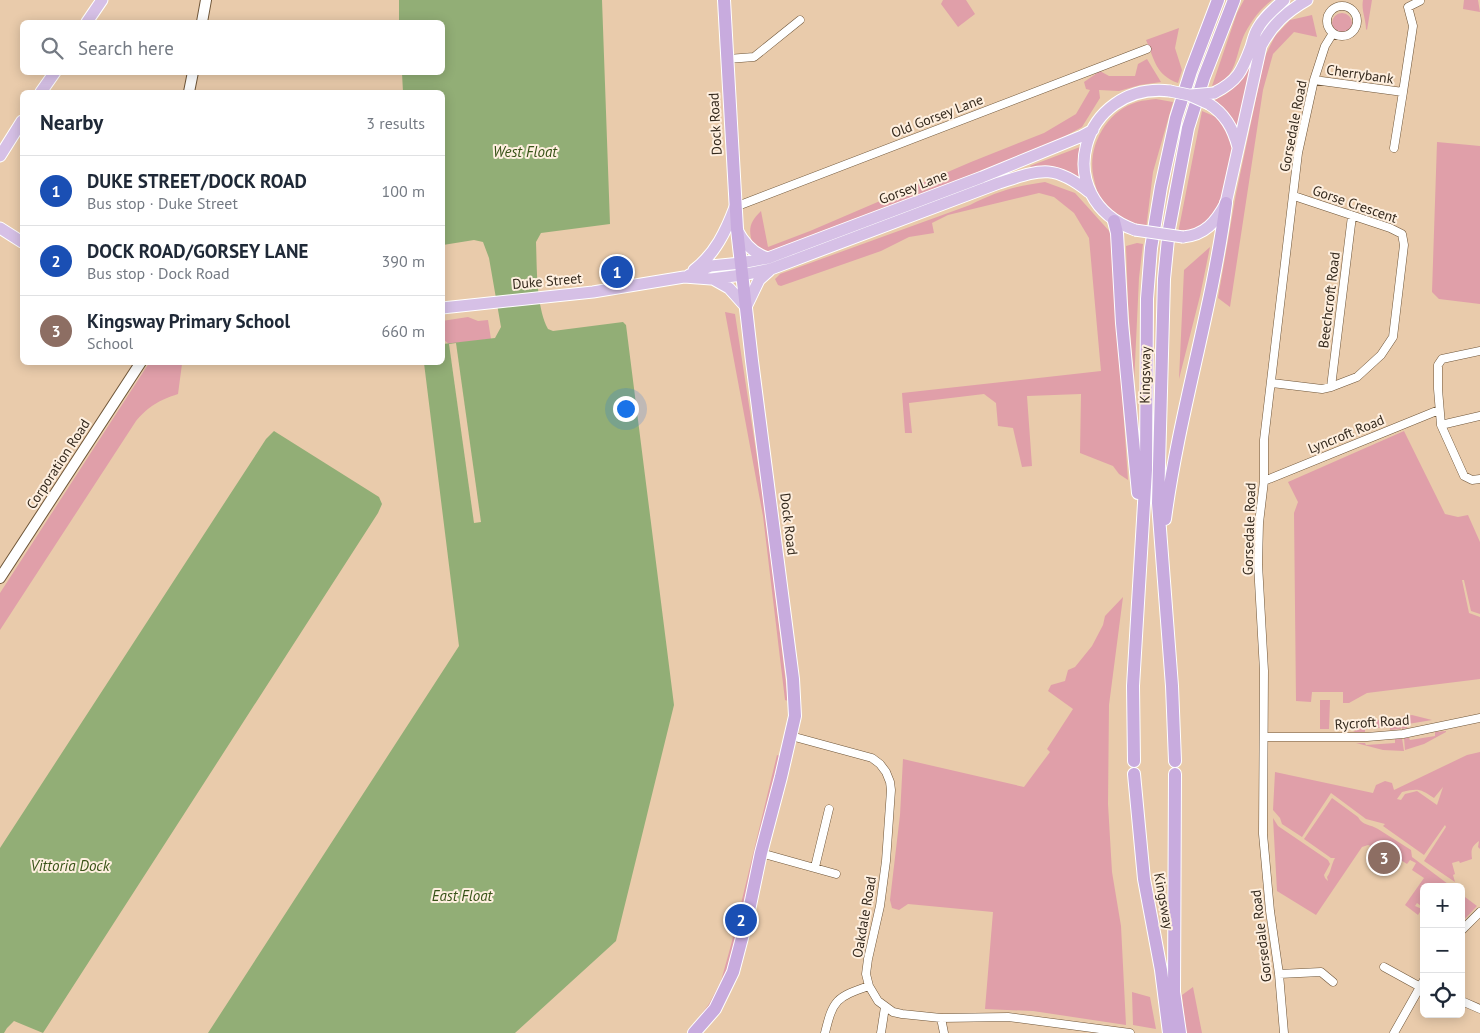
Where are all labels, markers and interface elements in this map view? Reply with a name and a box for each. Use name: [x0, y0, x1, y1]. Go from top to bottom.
search box: [20, 20, 445, 75]
icon: search: [38, 34, 66, 62]
text: Search here: [78, 36, 174, 60]
street label: Cherrybank: [1325, 60, 1395, 88]
street label: Gorsedale Road: [1275, 79, 1311, 173]
street label: Old Gorsey Lane: [889, 90, 985, 142]
street label: Dock Road: [704, 92, 726, 156]
text: Nearby: [40, 109, 103, 136]
text: 3 results: [366, 113, 425, 133]
water label: West Float: [493, 142, 558, 161]
street label: Gorsey Lane: [876, 166, 950, 208]
text: DUKE STREET/DOCK ROAD: [87, 169, 307, 193]
text: 1: [51, 181, 61, 201]
text: 100 m: [382, 181, 425, 201]
street label: Gorse Crescent: [1310, 181, 1400, 227]
text: Bus stop · Duke Street: [87, 193, 238, 213]
text: DOCK ROAD/GORSEY LANE: [87, 239, 308, 263]
text: 2: [51, 251, 61, 271]
text: 390 m: [382, 251, 425, 271]
street label: Beechcroft Road: [1314, 251, 1344, 349]
pin: 1: [601, 253, 633, 291]
text: Bus stop · Dock Road: [87, 263, 230, 283]
street label: Duke Street: [511, 269, 583, 293]
text: Kingsway Primary School: [87, 309, 290, 333]
text: 3: [51, 321, 61, 341]
text: 660 m: [382, 321, 425, 341]
text: School: [87, 333, 133, 353]
street label: Kingsway: [1136, 346, 1155, 404]
your location: [613, 396, 639, 422]
street label: Lyncroft Road: [1305, 411, 1387, 457]
street label: Corporation Road: [22, 416, 94, 512]
street label: Gorsedale Road: [1238, 482, 1260, 576]
street label: Dock Road: [776, 492, 802, 556]
street label: Rycroft Road: [1334, 710, 1410, 734]
pin: 3: [1368, 839, 1400, 877]
water label: Vittoria Dock: [31, 856, 111, 875]
street label: Kingsway: [1150, 871, 1178, 931]
street label: Oakdale Road: [848, 875, 880, 959]
map controls: [1420, 883, 1465, 1018]
button: +: [1420, 883, 1465, 928]
water label: East Float: [432, 886, 494, 905]
street label: Gorsedale Road: [1246, 889, 1276, 983]
pin: 2: [725, 901, 757, 939]
button: −: [1420, 928, 1465, 973]
button: locate: [1420, 973, 1465, 1018]

